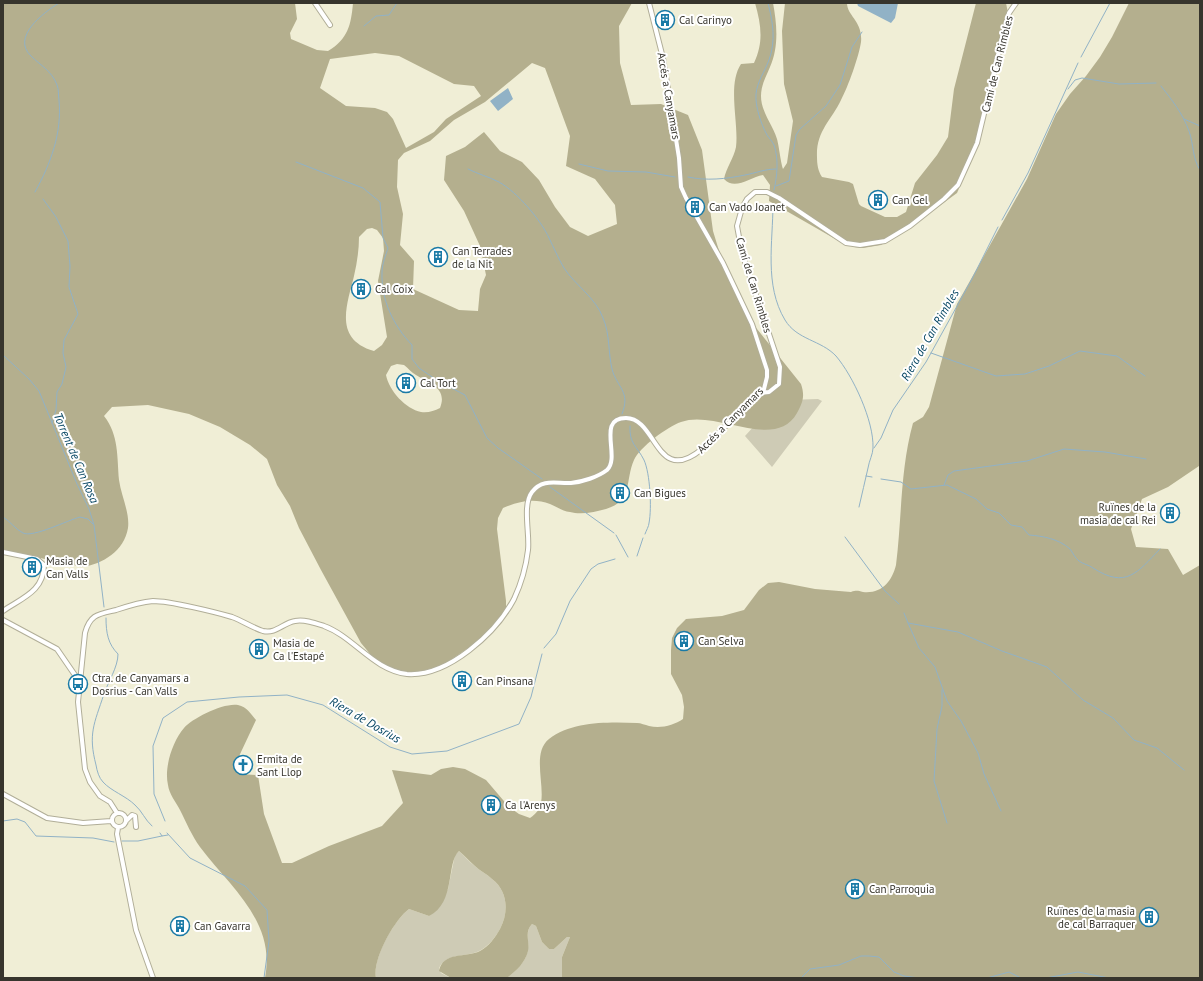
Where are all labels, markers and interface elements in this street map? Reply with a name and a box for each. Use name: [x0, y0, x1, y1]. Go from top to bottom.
building icon: Cal Carinyo: [654, 9, 676, 31]
place label: Cal Carinyo: [679, 13, 732, 27]
street label: Camí de Can Rimbles: [978, 14, 1016, 114]
street label: Accés a Canyamars: [654, 51, 684, 141]
building icon: Can Gel: [867, 189, 889, 211]
place label: Can Gel: [892, 193, 929, 207]
building icon: Can Vado Joanet: [684, 196, 706, 218]
place label: Can Vado Joanet: [709, 200, 785, 214]
street label: Camí de Can Rimbles: [733, 236, 775, 335]
place label: Can Terrades de la Nit: [452, 244, 512, 271]
building icon: Can Terrades de la Nit: [427, 246, 449, 268]
building icon: Cal Coix: [350, 278, 372, 300]
place label: Cal Coix: [375, 282, 413, 296]
water label: Riera de Can Rimbles: [897, 286, 962, 383]
building icon: Cal Tort: [395, 372, 417, 394]
place label: Cal Tort: [420, 376, 456, 390]
street label: Accés a Canyamars: [694, 384, 766, 456]
water label: Torrent de Can Rosa: [51, 410, 102, 505]
building icon: Can Bigues: [609, 482, 631, 504]
place label: Can Bigues: [634, 486, 686, 500]
place label: Ruïnes de la masia de cal Rei: [1080, 500, 1156, 527]
building icon: Ruïnes de la masia de cal Rei: [1159, 502, 1181, 524]
place label: Masia de Can Valls: [46, 554, 89, 581]
building icon: Masia de Can Valls: [21, 556, 43, 578]
building icon: Can Selva: [673, 630, 695, 652]
place label: Can Selva: [698, 634, 744, 648]
place label: Masia de Ca l'Estapé: [273, 636, 325, 663]
building icon: Masia de Ca l'Estapé: [248, 638, 270, 660]
building icon: Can Pinsana: [451, 670, 473, 692]
place label: Ctra. de Canyamars a Dosrius - Can Valls: [92, 671, 189, 698]
bus stop icon: Ctra. de Canyamars a Dosrius - Can Valls: [67, 673, 89, 695]
place label: Can Pinsana: [476, 674, 533, 688]
water label: Riera de Dosrius: [327, 693, 404, 746]
place label: Ermita de Sant Llop: [257, 752, 303, 779]
church icon: Ermita de Sant Llop: [232, 754, 254, 776]
building icon: Ca l'Arenys: [480, 794, 502, 816]
place label: Ca l'Arenys: [505, 798, 556, 812]
building icon: Can Parroquia: [844, 878, 866, 900]
place label: Can Parroquia: [869, 882, 934, 896]
place label: Ruïnes de la masia de cal Barraquer: [1047, 904, 1135, 931]
building icon: Ruïnes de la masia de cal Barraquer: [1138, 906, 1160, 928]
building icon: Can Gavarra: [169, 915, 191, 937]
place label: Can Gavarra: [194, 919, 250, 933]

